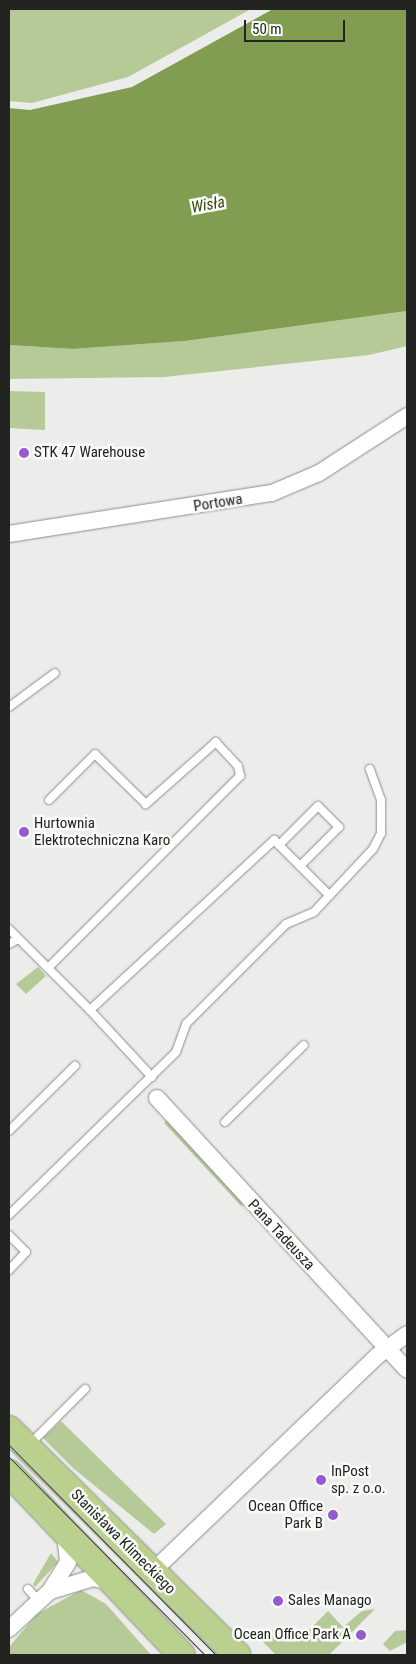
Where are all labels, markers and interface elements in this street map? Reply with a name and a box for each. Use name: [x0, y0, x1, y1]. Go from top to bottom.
scale bar: [246, 10, 347, 42]
text: 50 m: [252, 20, 282, 38]
water label: Wisła: [190, 193, 226, 217]
place label: STK 47 Warehouse: [34, 444, 145, 462]
marker: STK 47 Warehouse: [18, 447, 30, 459]
street label: Portowa: [192, 490, 244, 516]
place label: Hurtownia Elektrotechniczna Karo: [34, 814, 170, 849]
marker: Hurtownia Elektrotechniczna Karo: [18, 826, 30, 838]
street label: Pana Tadeusza: [244, 1196, 318, 1274]
place label: InPost sp. z o.o.: [331, 1462, 386, 1497]
marker: InPost sp. z o.o.: [315, 1474, 327, 1486]
street label: Stanisława Klimeckiego: [67, 1486, 179, 1598]
place label: Ocean Office Park B: [248, 1497, 323, 1532]
marker: Ocean Office Park B: [327, 1509, 339, 1521]
place label: Sales Manago: [288, 1592, 372, 1610]
marker: Sales Manago: [272, 1595, 284, 1607]
place label: Ocean Office Park A: [234, 1626, 351, 1644]
marker: Ocean Office Park A: [355, 1629, 367, 1641]

